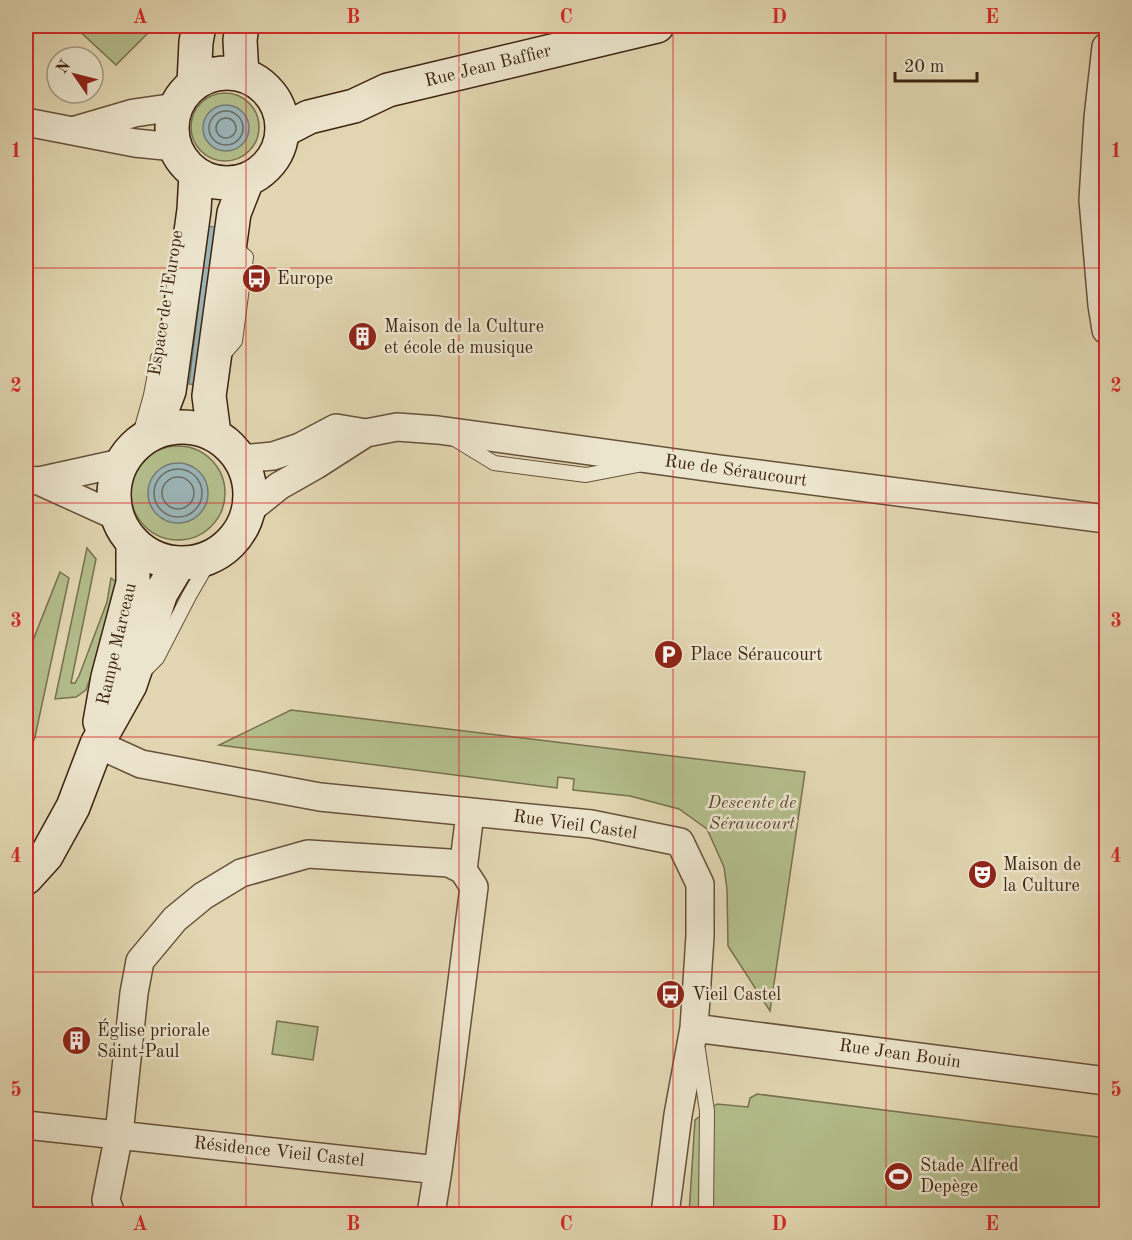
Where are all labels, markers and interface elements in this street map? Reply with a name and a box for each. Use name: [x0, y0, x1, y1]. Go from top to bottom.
text: A: [132, 8, 148, 28]
text: B: [346, 8, 360, 28]
text: C: [559, 8, 573, 28]
text: D: [771, 8, 787, 28]
text: E: [985, 8, 999, 28]
street label: Rue Jean Baffier: [423, 41, 554, 90]
north arrow: [45, 45, 105, 105]
scale bar: [895, 45, 978, 83]
text: N: [54, 57, 75, 77]
text: 20 m: [904, 58, 944, 76]
text: 1: [10, 142, 22, 162]
text: 1: [1110, 142, 1122, 162]
street label: Espace de l'Europe: [146, 229, 186, 377]
bus stop icon: Europe: [240, 263, 272, 295]
place label: Europe: [277, 270, 333, 288]
place label: Maison de la Culture et école de musique: [384, 318, 544, 357]
building icon: Maison de la Culture et école de musique: [347, 321, 379, 353]
text: 2: [10, 377, 22, 397]
text: 2: [1110, 377, 1122, 397]
street label: Rue de Séraucourt: [663, 452, 809, 490]
street label: Rampe Marceau: [94, 581, 140, 707]
text: 3: [10, 612, 22, 632]
text: 3: [1110, 612, 1122, 632]
parking icon: Place Séraucourt: [653, 639, 685, 671]
place label: Place Séraucourt: [690, 646, 823, 664]
park label: Descente de Séraucourt: [707, 794, 796, 833]
street label: Rue Vieil Castel: [512, 807, 638, 843]
text: 4: [10, 847, 22, 867]
text: 4: [1110, 847, 1122, 867]
place label: Maison de la Culture: [1003, 856, 1081, 895]
theatre icon: Maison de la Culture: [966, 859, 998, 891]
bus stop icon: Vieil Castel: [655, 979, 687, 1011]
place label: Vieil Castel: [692, 986, 781, 1004]
place label: Église priorale Saint-Paul: [97, 1018, 210, 1061]
building icon: Église priorale Saint-Paul: [60, 1025, 92, 1057]
street label: Rue Jean Bouin: [838, 1037, 962, 1072]
text: 5: [10, 1080, 22, 1101]
text: 5: [1110, 1080, 1122, 1101]
street label: Résidence Vieil Castel: [193, 1134, 365, 1170]
place label: Stade Alfred Depège: [920, 1157, 1019, 1196]
sports icon: Stade Alfred Depège: [883, 1160, 915, 1192]
text: A: [132, 1215, 148, 1235]
text: B: [346, 1215, 360, 1235]
text: C: [559, 1215, 573, 1235]
text: D: [771, 1215, 787, 1235]
text: E: [985, 1215, 999, 1235]

